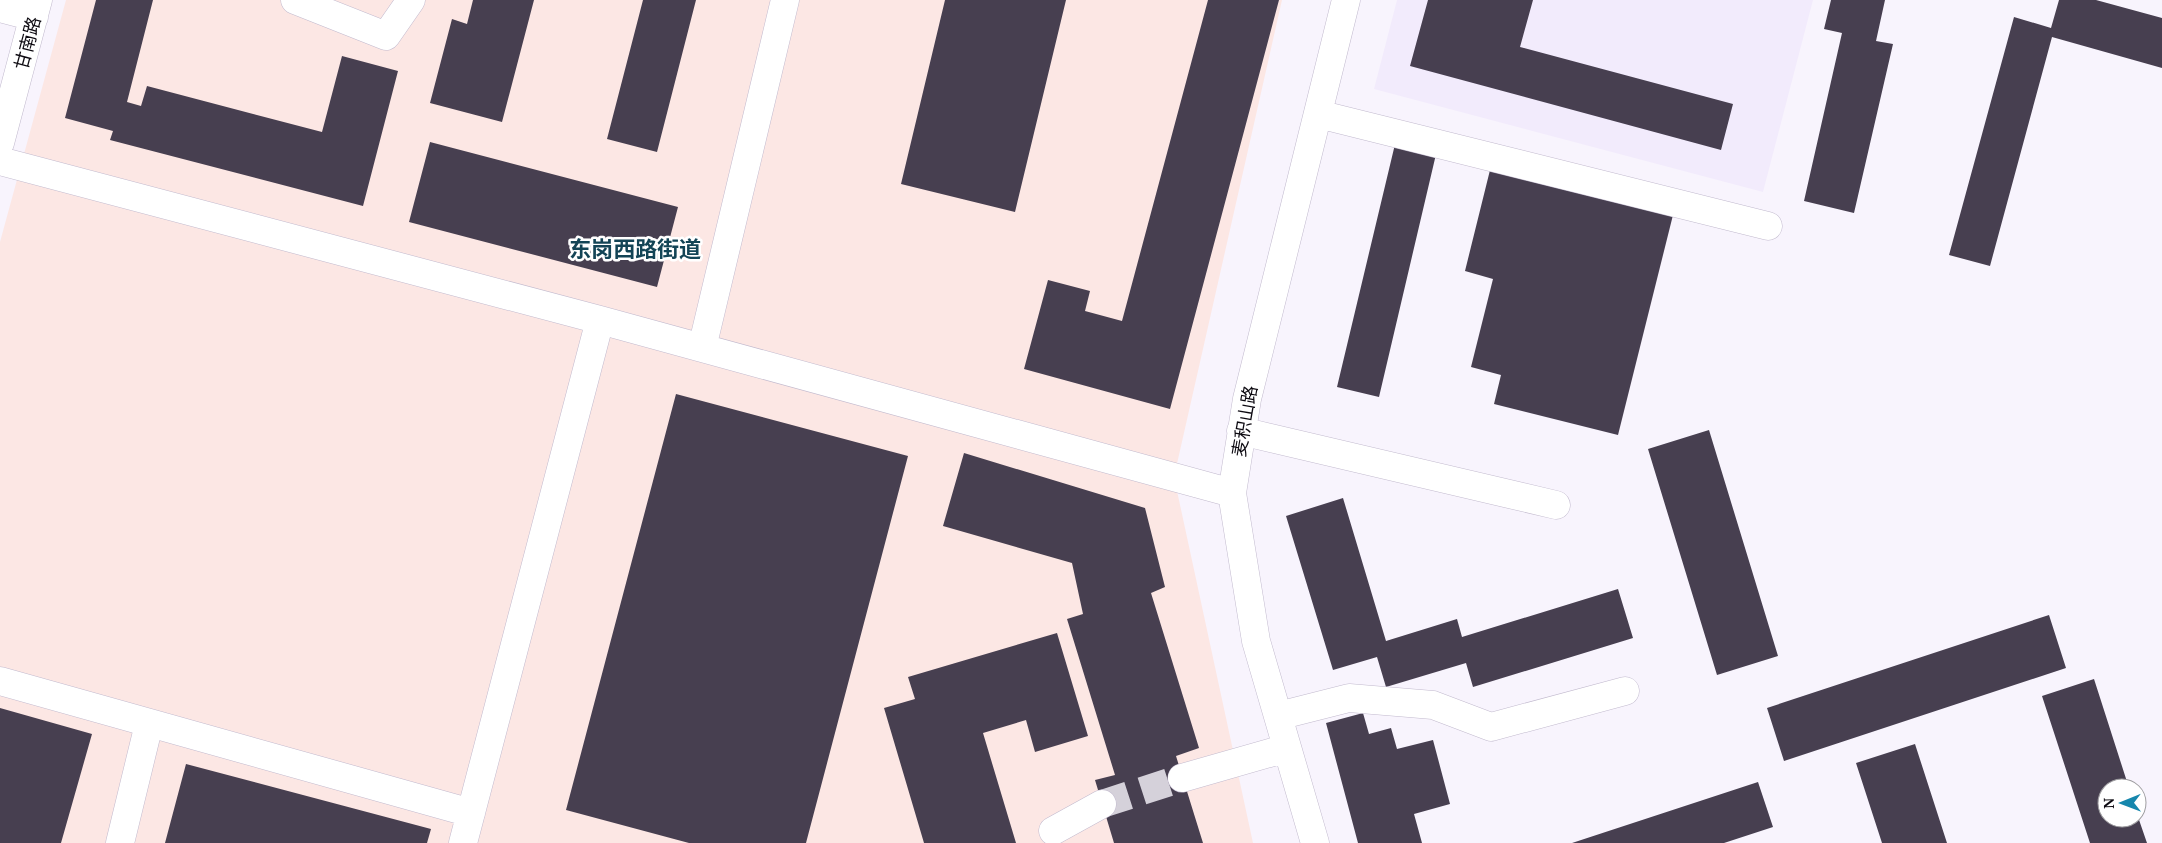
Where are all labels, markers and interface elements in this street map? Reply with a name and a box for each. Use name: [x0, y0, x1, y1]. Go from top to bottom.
street label: 甘南路: [8, 14, 46, 72]
district label: 东岗西路街道: [569, 233, 701, 263]
street label: 麦积山路: [1226, 383, 1262, 459]
north arrow: [2097, 778, 2147, 828]
text: N: [2099, 798, 2118, 809]

